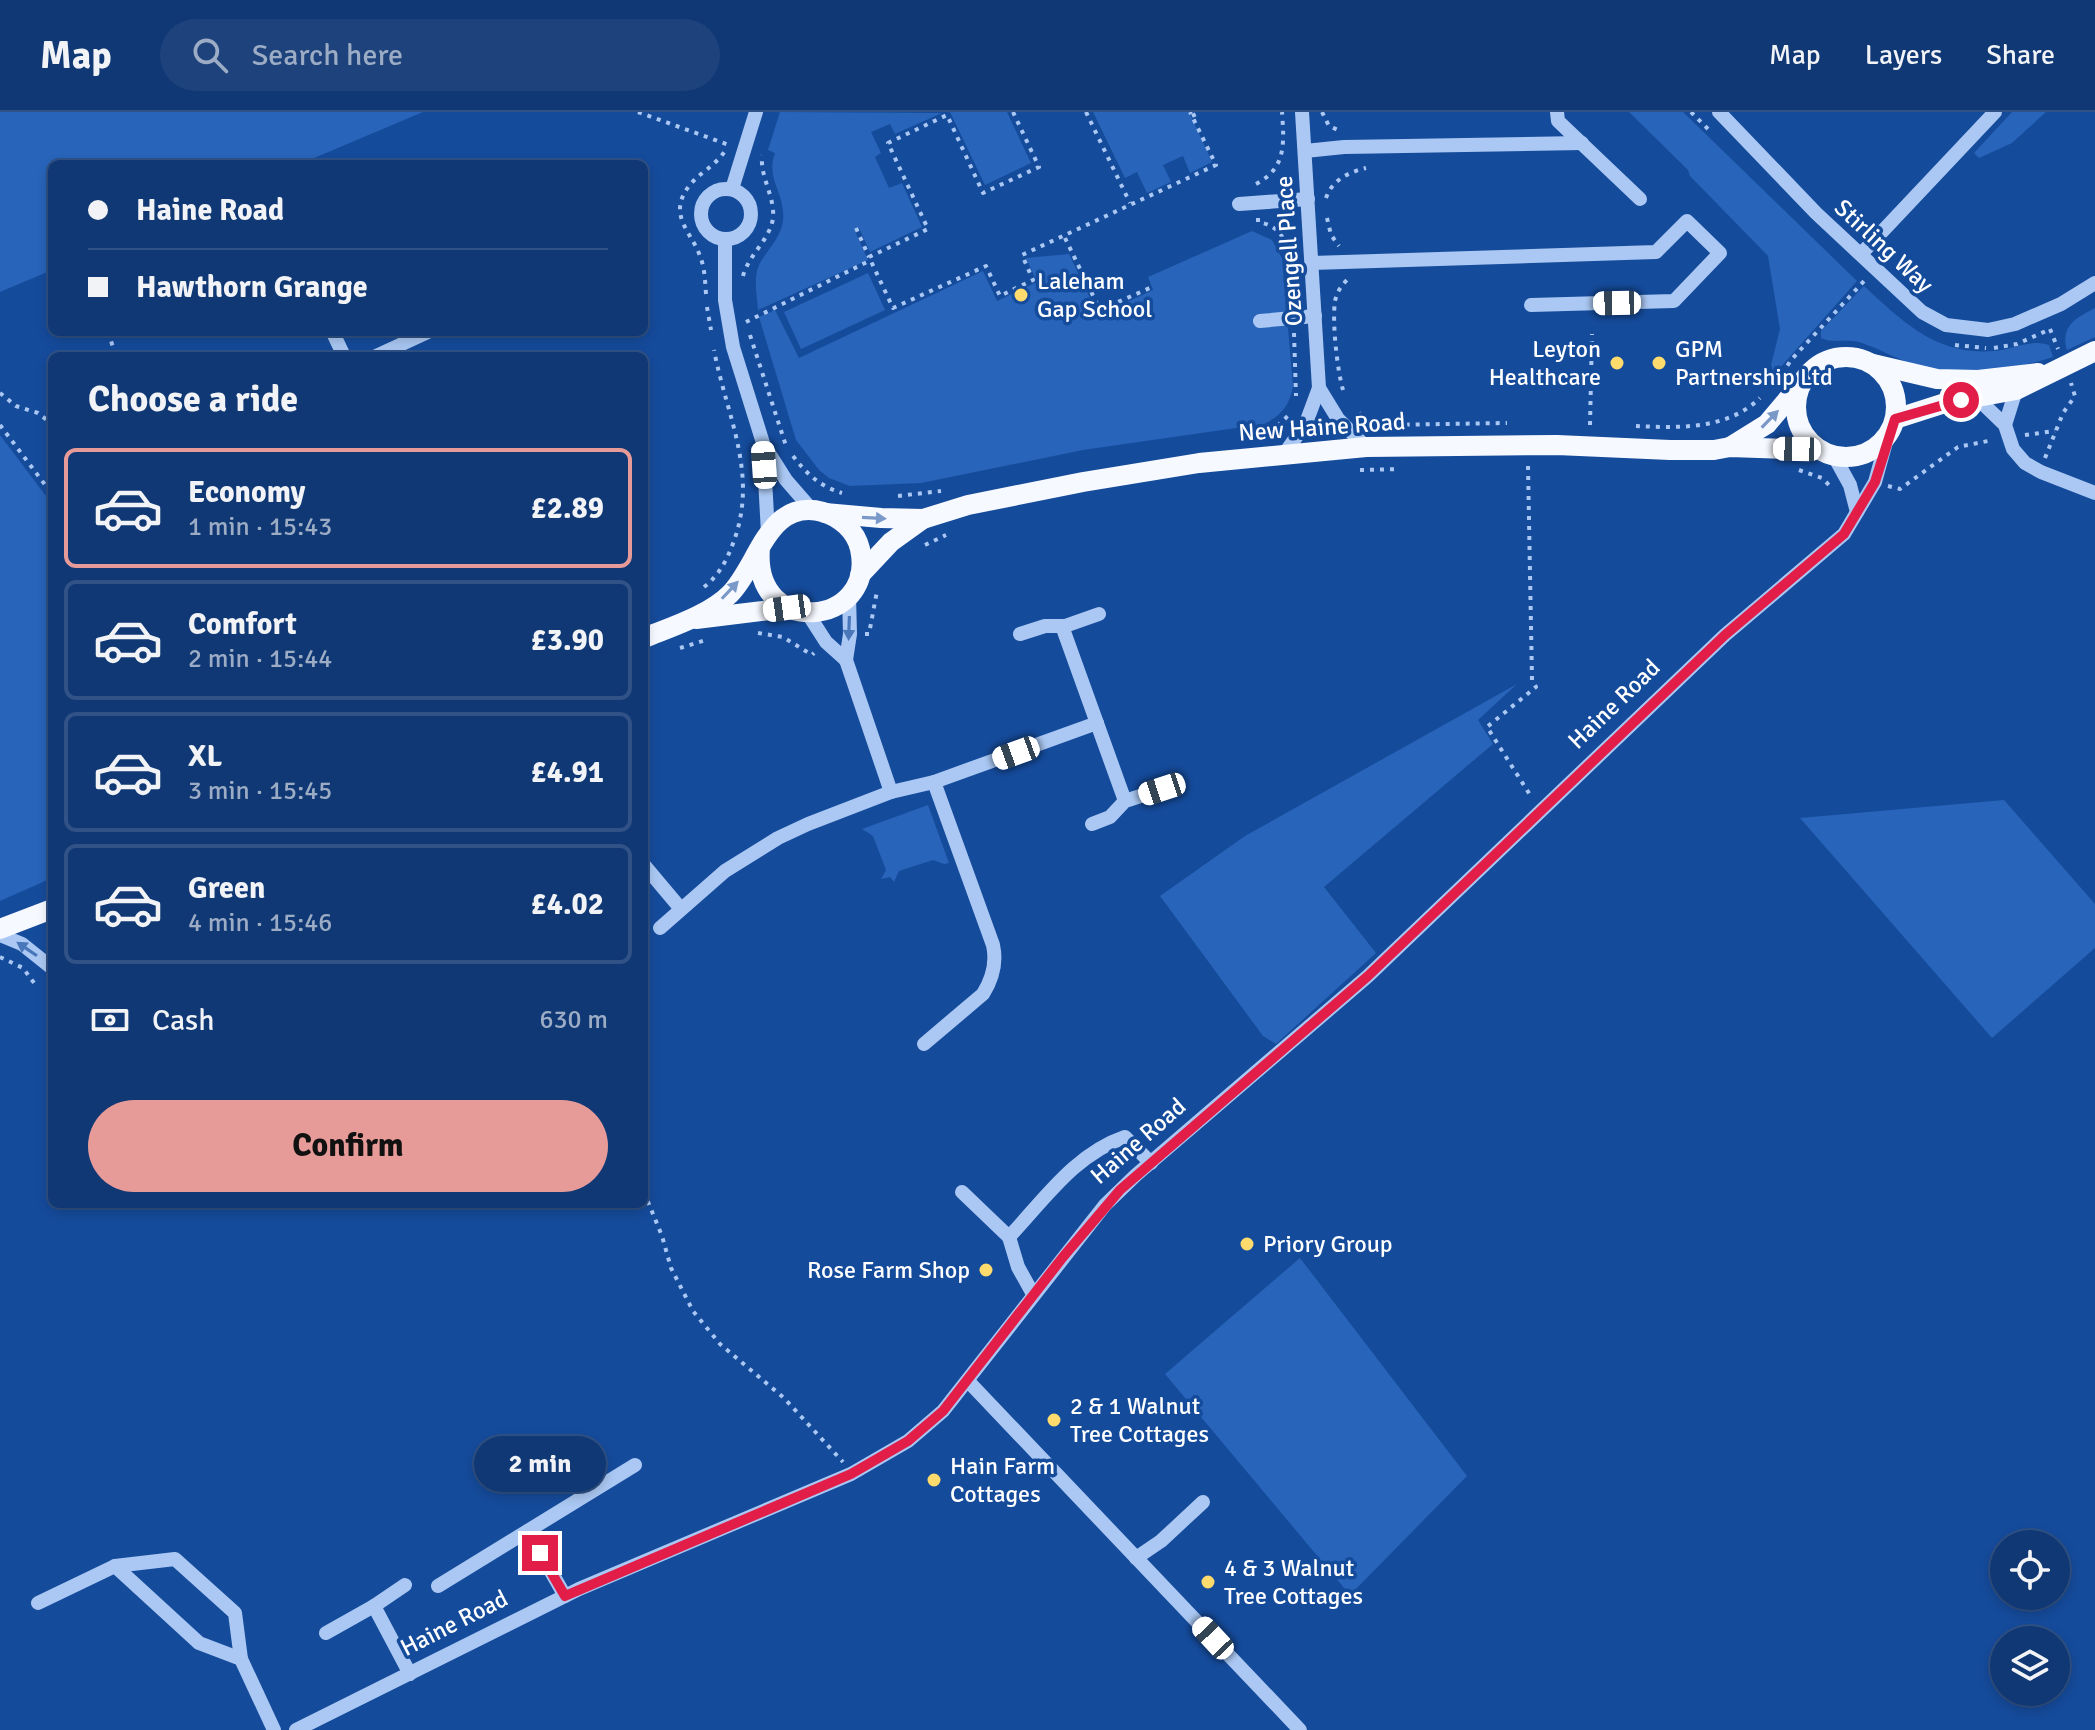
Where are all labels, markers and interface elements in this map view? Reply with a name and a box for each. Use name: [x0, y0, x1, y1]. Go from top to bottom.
search box: [160, 19, 720, 91]
text: Map: [40, 32, 112, 79]
icon: search: [188, 33, 232, 77]
text: Search here: [252, 37, 403, 74]
text: Map: [1769, 38, 1821, 72]
text: Layers: [1865, 38, 1942, 72]
text: Share: [1986, 38, 2055, 72]
street label: Ozengell Place: [1269, 175, 1309, 327]
text: Haine Road: [136, 192, 284, 229]
street label: Stirling Way: [1828, 193, 1940, 299]
place label: Laleham Gap School: [1037, 266, 1152, 324]
text: Hawthorn Grange: [136, 269, 368, 306]
marker: Laleham Gap School: [1012, 286, 1030, 304]
car: [1593, 291, 1641, 315]
place label: Leyton Healthcare: [1489, 334, 1601, 392]
place label: GPM Partnership Ltd: [1675, 334, 1833, 392]
marker: Leyton Healthcare: [1608, 354, 1626, 372]
marker: GPM Partnership Ltd: [1650, 354, 1668, 372]
text: Choose a ride: [88, 377, 298, 422]
route start: [1943, 382, 1979, 418]
street label: New Haine Road: [1238, 406, 1406, 448]
one-way arrow: [1761, 410, 1779, 429]
car: [1773, 437, 1821, 461]
car: [750, 440, 778, 490]
icon: car: [92, 472, 164, 544]
text: Economy: [188, 474, 305, 511]
text: £2.89: [531, 490, 604, 527]
text: 1 min · 15:43: [188, 511, 332, 543]
one-way arrow: [862, 511, 887, 524]
one-way arrow: [721, 580, 739, 599]
car: [762, 593, 812, 623]
icon: car: [92, 604, 164, 676]
text: Comfort: [188, 606, 297, 643]
one-way arrow: [843, 616, 856, 641]
text: £3.90: [531, 622, 604, 659]
text: 2 min · 15:44: [188, 643, 332, 675]
street label: Haine Road: [1562, 653, 1666, 755]
car: [989, 734, 1043, 772]
icon: car: [92, 736, 164, 808]
text: XL: [188, 738, 222, 775]
text: £4.91: [531, 754, 604, 791]
car: [1135, 770, 1189, 808]
text: 3 min · 15:45: [188, 775, 332, 807]
icon: car: [92, 868, 164, 940]
text: Green: [188, 870, 265, 907]
text: £4.02: [531, 886, 604, 923]
text: 4 min · 15:46: [188, 907, 332, 939]
one-way arrow: [16, 942, 37, 957]
icon: cash: [88, 998, 132, 1042]
text: Cash: [152, 1002, 215, 1039]
text: 630 m: [539, 1004, 608, 1036]
street label: Haine Road: [1084, 1091, 1192, 1191]
button: Confirm: [88, 1100, 608, 1192]
place label: Priory Group: [1263, 1229, 1393, 1259]
marker: Priory Group: [1238, 1235, 1256, 1253]
place label: Rose Farm Shop: [807, 1255, 970, 1285]
marker: Rose Farm Shop: [977, 1261, 995, 1279]
place label: 2 & 1 Walnut Tree Cottages: [1070, 1391, 1209, 1449]
marker: 2 & 1 Walnut Tree Cottages: [1045, 1411, 1063, 1429]
callout: 2 min: [474, 1437, 606, 1493]
text: 2 min: [509, 1448, 571, 1480]
place label: Hain Farm Cottages: [950, 1451, 1055, 1509]
marker: Hain Farm Cottages: [925, 1471, 943, 1489]
map controls: [1990, 1530, 2070, 1706]
button: locate: [1990, 1530, 2070, 1610]
route end: [522, 1535, 558, 1571]
place label: 4 & 3 Walnut Tree Cottages: [1224, 1553, 1363, 1611]
marker: 4 & 3 Walnut Tree Cottages: [1199, 1573, 1217, 1591]
street label: Haine Road: [395, 1583, 513, 1663]
car: [1188, 1612, 1238, 1664]
button: layers: [1990, 1626, 2070, 1706]

